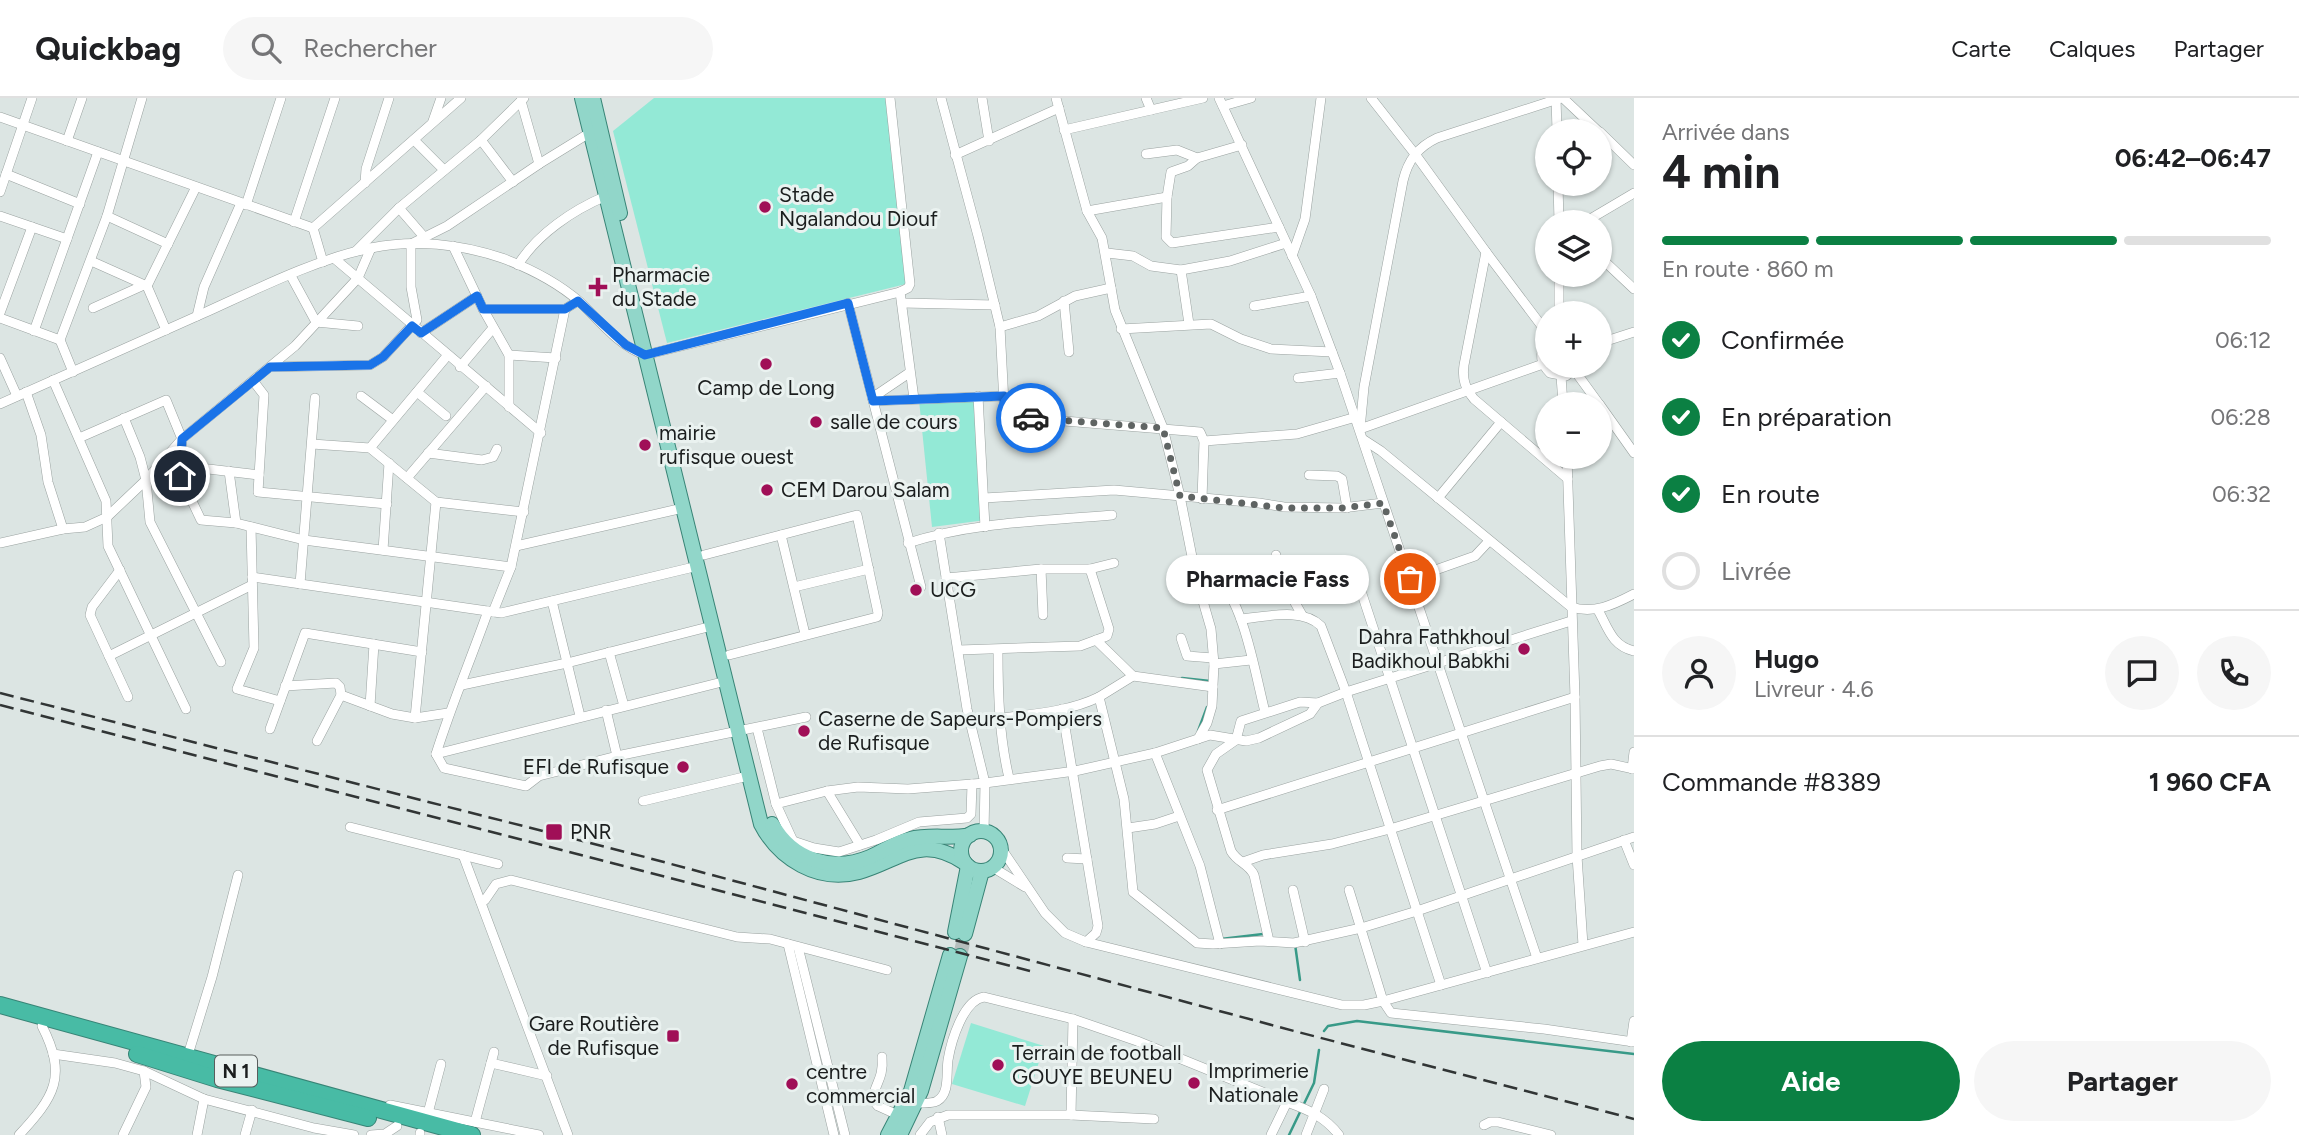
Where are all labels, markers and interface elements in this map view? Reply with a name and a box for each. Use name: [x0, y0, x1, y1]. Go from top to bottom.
search box: [223, 17, 713, 80]
text: Quickbag: [35, 29, 181, 68]
icon: search: [247, 29, 285, 67]
text: Rechercher: [303, 32, 437, 64]
text: Carte: [1951, 34, 2011, 63]
text: Calques: [2049, 34, 2135, 63]
text: Partager: [2173, 34, 2264, 63]
text: Arrivée dans: [1662, 118, 1790, 146]
map controls: [1535, 119, 1612, 469]
button: locate: [1535, 119, 1612, 196]
text: 06:42–06:47: [2115, 142, 2271, 174]
text: 4 min: [1662, 144, 1780, 200]
place label: Stade Ngalandou Diouf: [779, 182, 938, 231]
marker: Stade Ngalandou Diouf: [757, 199, 773, 215]
button: layers: [1535, 210, 1612, 287]
text: En route · 860 m: [1662, 255, 1834, 283]
place label: Pharmacie du Stade: [612, 262, 710, 311]
marker: Pharmacie du Stade: [590, 279, 606, 295]
button: +: [1535, 301, 1612, 378]
icon: check: [1662, 321, 1700, 359]
text: Confirmée: [1721, 324, 1844, 356]
text: 06:12: [2215, 326, 2271, 354]
marker: Camp de Long: [758, 356, 774, 372]
place label: Camp de Long: [697, 375, 835, 400]
courier: [996, 383, 1066, 453]
button: −: [1535, 392, 1612, 469]
icon: check: [1662, 398, 1700, 436]
icon: car: [1012, 399, 1050, 437]
text: En préparation: [1721, 401, 1892, 433]
text: 06:28: [2210, 403, 2271, 431]
place label: salle de cours: [830, 409, 958, 434]
marker: salle de cours: [808, 414, 824, 430]
place label: mairie rufisque ouest: [659, 420, 794, 469]
marker: mairie rufisque ouest: [637, 437, 653, 453]
pin: [150, 446, 210, 506]
icon: home: [161, 457, 199, 495]
icon: check: [1662, 475, 1700, 513]
place label: CEM Darou Salam: [781, 477, 950, 502]
text: En route: [1721, 478, 1820, 510]
text: 06:32: [2212, 480, 2271, 508]
marker: CEM Darou Salam: [759, 482, 775, 498]
pin: [1380, 549, 1440, 609]
callout: Pharmacie Fass: [1165, 554, 1368, 603]
text: Livrée: [1721, 555, 1791, 587]
icon: bag: [1391, 560, 1429, 598]
text: Pharmacie Fass: [1186, 565, 1349, 593]
place label: UCG: [930, 577, 976, 602]
marker: UCG: [908, 582, 924, 598]
place label: Dahra Fathkhoul Badikhoul Babkhi: [1351, 624, 1510, 673]
button: person: [1662, 636, 1736, 710]
button: chat: [2105, 636, 2179, 710]
button: phone: [2197, 636, 2271, 710]
marker: Dahra Fathkhoul Badikhoul Babkhi: [1516, 641, 1532, 657]
text: Hugo: [1754, 643, 1819, 675]
text: Livreur · 4.6: [1754, 675, 1874, 703]
place label: Caserne de Sapeurs-Pompiers de Rufisque: [818, 706, 1102, 755]
marker: Caserne de Sapeurs-Pompiers de Rufisque: [796, 723, 812, 739]
place label: EFI de Rufisque: [523, 754, 669, 779]
marker: EFI de Rufisque: [675, 759, 691, 775]
text: Commande #8389: [1662, 766, 1881, 798]
text: 1 960 CFA: [2149, 766, 2271, 798]
place label: PNR: [570, 819, 612, 844]
marker: PNR: [544, 822, 564, 842]
place label: Gare Routière de Rufisque: [529, 1011, 659, 1060]
marker: Gare Routière de Rufisque: [665, 1028, 681, 1044]
place label: Terrain de football GOUYE BEUNEU: [1012, 1040, 1182, 1089]
button: Aide: [1662, 1041, 1960, 1121]
button: Partager: [1974, 1041, 2271, 1121]
road number: N 1: [215, 1056, 257, 1086]
marker: Terrain de football GOUYE BEUNEU: [990, 1057, 1006, 1073]
place label: Imprimerie Nationale: [1208, 1058, 1309, 1107]
place label: centre commercial: [806, 1059, 915, 1108]
marker: Imprimerie Nationale: [1186, 1075, 1202, 1091]
marker: centre commercial: [784, 1076, 800, 1092]

